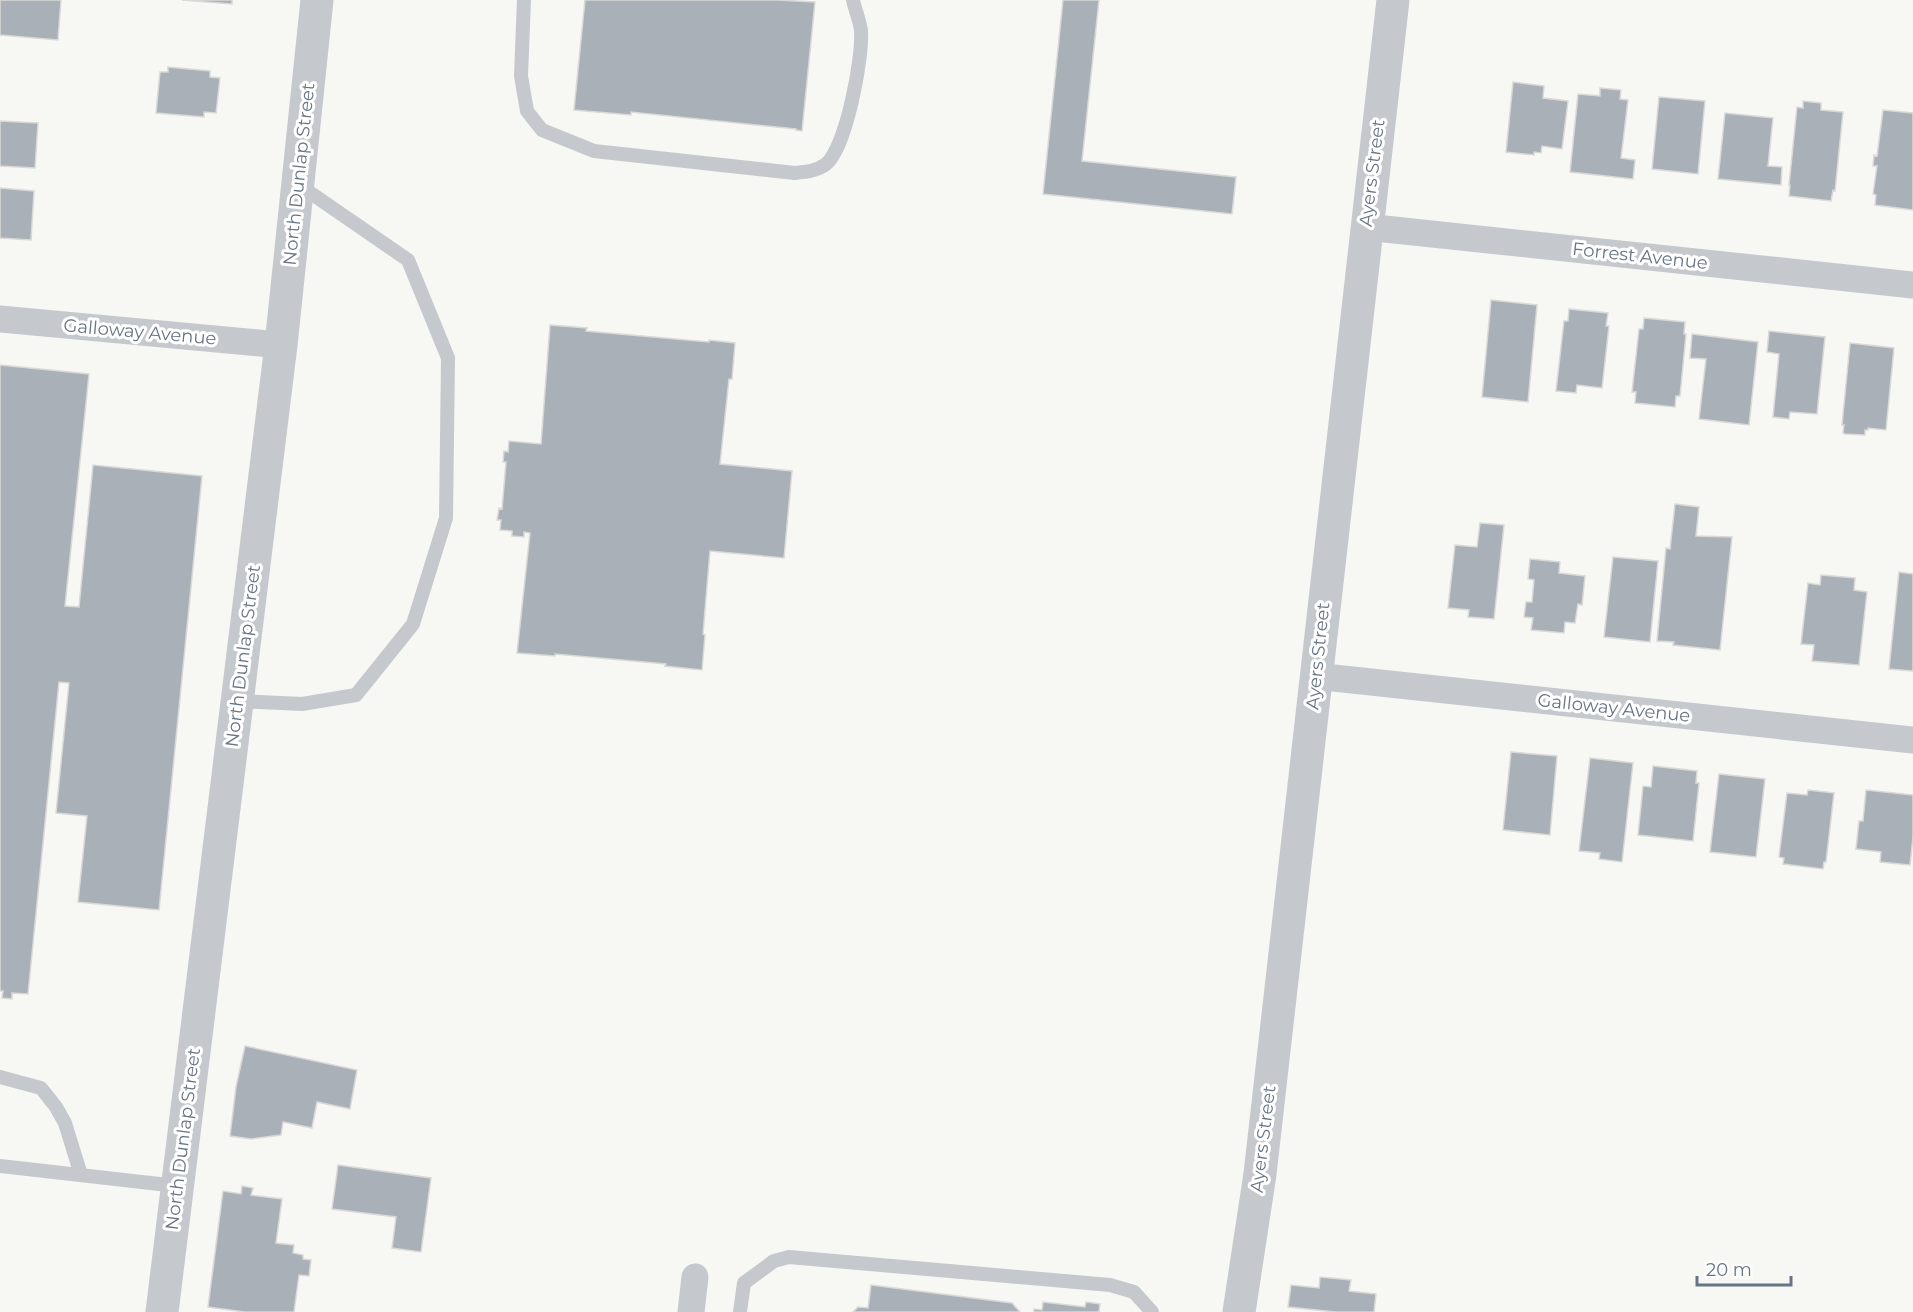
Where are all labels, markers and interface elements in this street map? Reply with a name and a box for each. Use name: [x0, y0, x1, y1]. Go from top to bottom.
street label: North Dunlap Street: [278, 82, 320, 266]
street label: Ayers Street: [1355, 118, 1389, 228]
street label: Forrest Avenue: [1571, 238, 1709, 274]
street label: Galloway Avenue: [63, 314, 217, 350]
street label: North Dunlap Street: [221, 564, 265, 748]
street label: Ayers Street: [1301, 601, 1335, 711]
street label: Galloway Avenue: [1537, 689, 1692, 727]
street label: North Dunlap Street: [161, 1047, 205, 1231]
street label: Ayers Street: [1246, 1084, 1280, 1194]
scale bar: [1697, 1249, 1792, 1287]
text: 20 m: [1706, 1259, 1752, 1281]

